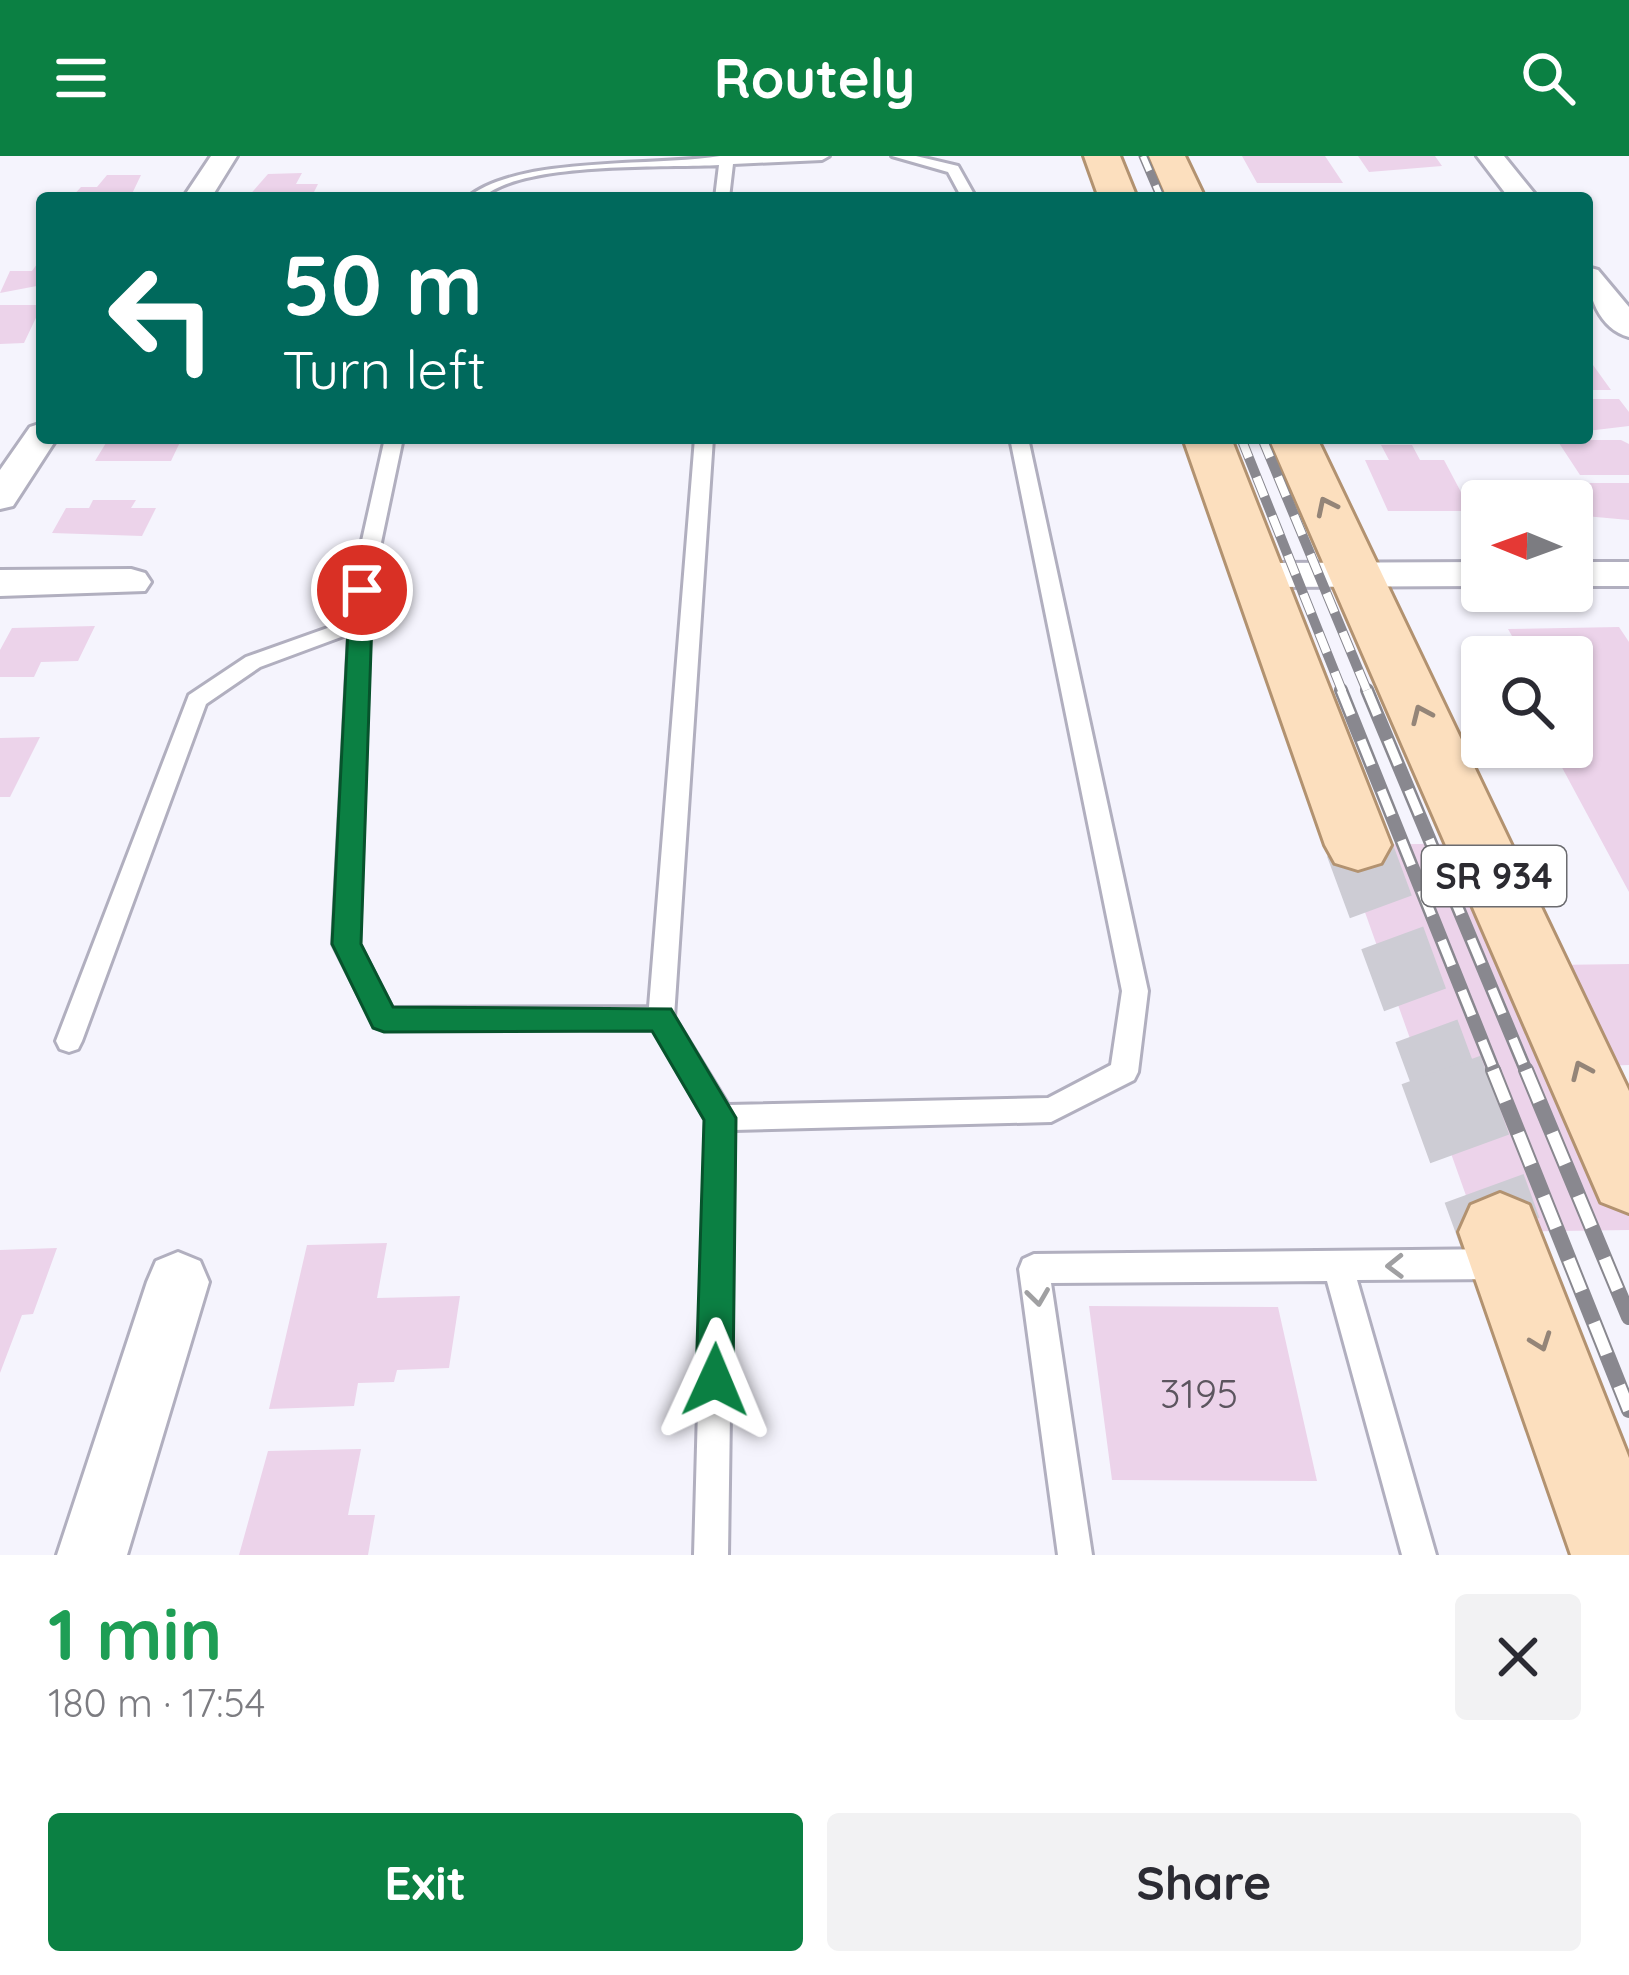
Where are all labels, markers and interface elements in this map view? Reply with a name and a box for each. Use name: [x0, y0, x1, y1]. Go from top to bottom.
text: Routely: [714, 44, 915, 112]
icon: menu: [48, 45, 114, 111]
icon: search: [1515, 45, 1581, 111]
text: 50 m: [282, 231, 483, 336]
icon: left: [84, 240, 240, 396]
text: Turn left: [282, 335, 486, 403]
north arrow: [1461, 480, 1593, 612]
map controls: [1461, 480, 1593, 768]
one-way arrow: [1317, 497, 1340, 518]
pin: [311, 539, 413, 641]
icon: arrive: [329, 557, 395, 623]
button: search: [1461, 636, 1593, 768]
one-way arrow: [1412, 705, 1436, 726]
road number: SR 934: [1422, 846, 1566, 906]
one-way arrow: [1572, 1061, 1595, 1082]
one-way arrow: [1385, 1253, 1404, 1279]
one-way arrow: [1024, 1288, 1050, 1307]
position arrow: [652, 1317, 778, 1443]
one-way arrow: [1527, 1330, 1551, 1351]
house number: 3195: [1160, 1369, 1238, 1418]
text: 1 min: [48, 1588, 222, 1678]
button: close: [1455, 1594, 1581, 1720]
text: 180 m · 17:54: [48, 1678, 265, 1727]
button: Exit: [48, 1813, 803, 1951]
button: Share: [827, 1813, 1581, 1951]

